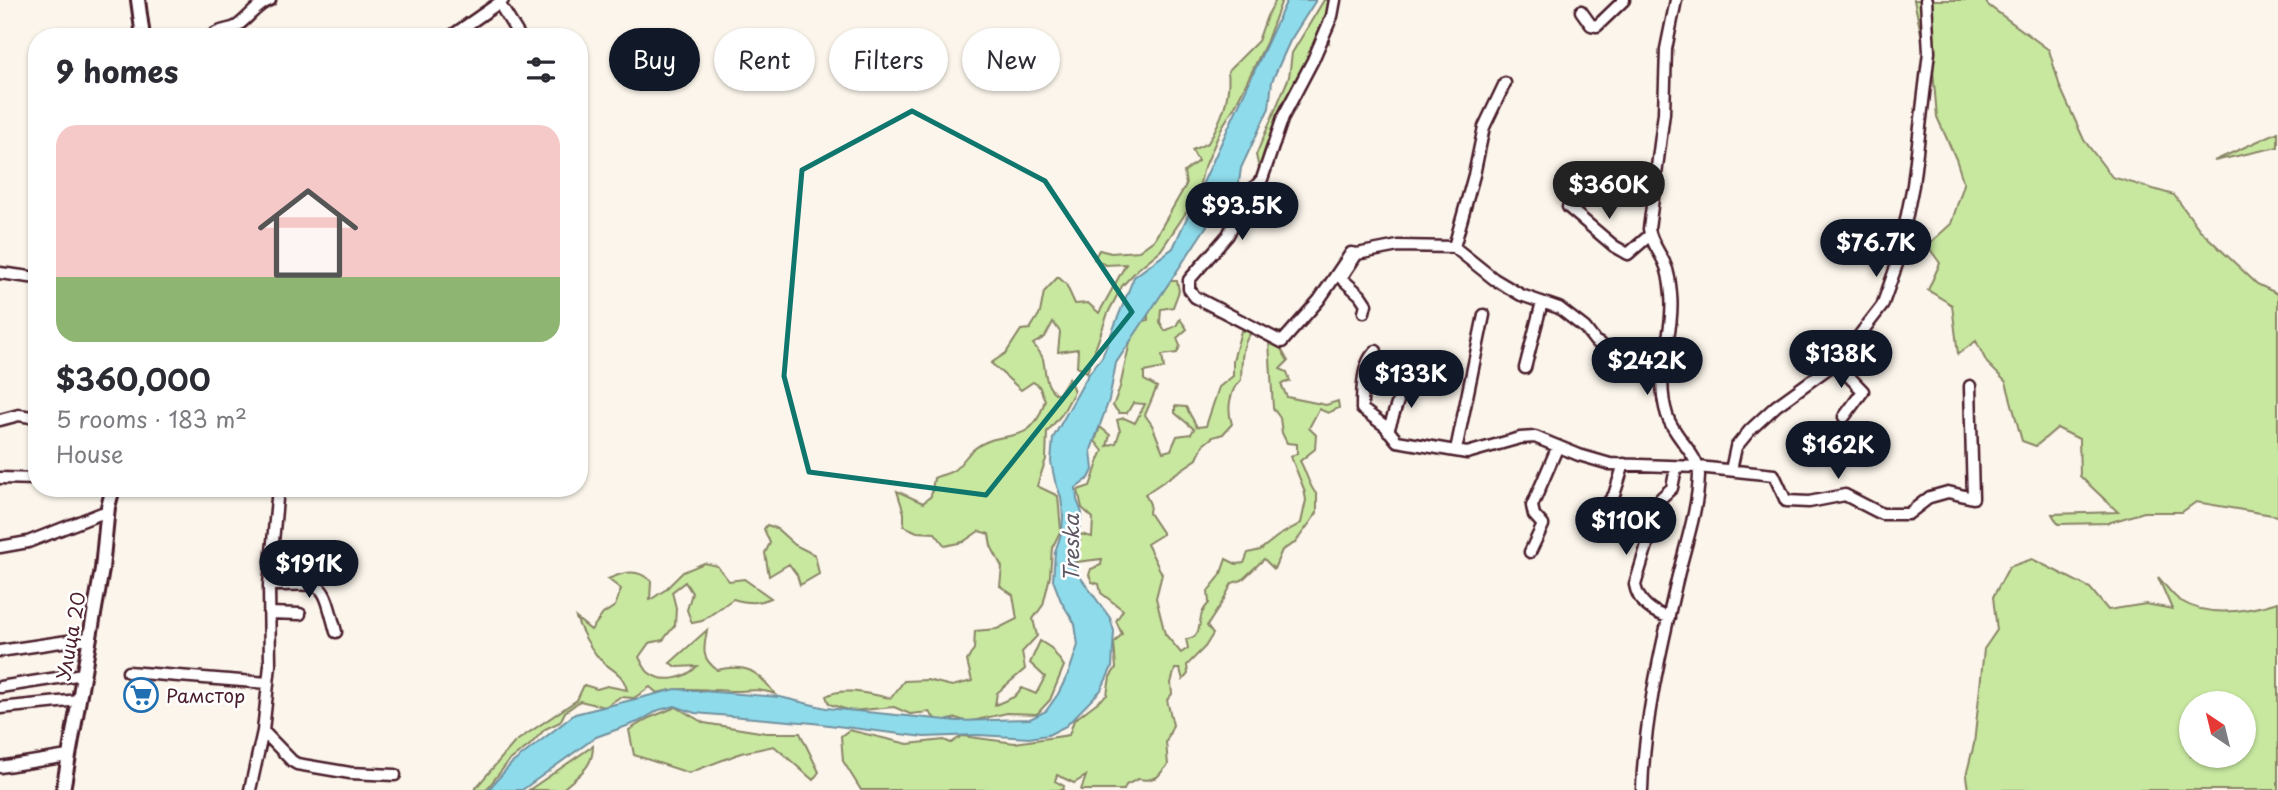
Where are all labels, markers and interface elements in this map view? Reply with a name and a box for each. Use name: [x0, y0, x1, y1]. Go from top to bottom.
chip: Buy: [609, 28, 700, 91]
chip: Rent: [714, 28, 815, 91]
chip: Filters: [829, 28, 948, 91]
chip: New: [962, 28, 1060, 91]
text: 9 homes: [56, 48, 178, 93]
icon: filters: [522, 51, 560, 89]
pin: $360K: [1560, 162, 1658, 221]
text: $360K: [1569, 166, 1649, 201]
icon: home: [245, 170, 371, 296]
pin: $93.5K: [1185, 182, 1299, 242]
text: $93.5K: [1201, 187, 1283, 222]
pin: $76.7K: [1819, 219, 1933, 279]
text: $76.7K: [1836, 224, 1916, 259]
pin: $138K: [1792, 330, 1890, 390]
text: $138K: [1805, 335, 1877, 370]
pin: $242K: [1598, 338, 1696, 397]
text: $242K: [1608, 342, 1686, 377]
pin: $133K: [1362, 350, 1460, 410]
text: $133K: [1375, 355, 1447, 390]
text: $360,000: [56, 356, 211, 401]
text: 5 rooms · 183 m²: [56, 401, 247, 436]
pin: $162K: [1789, 421, 1887, 481]
text: $162K: [1802, 426, 1874, 461]
text: House: [56, 436, 123, 471]
pin: $110K: [1577, 498, 1675, 557]
text: $110K: [1591, 502, 1661, 537]
water label: Treska: [1054, 513, 1086, 582]
pin: $191K: [260, 540, 358, 600]
text: $191K: [275, 545, 343, 580]
street label: Улица 20: [48, 590, 92, 682]
supermarket icon: Рамстор: [122, 676, 160, 714]
place label: Рамстор: [166, 681, 245, 709]
north arrow: [2179, 691, 2256, 768]
map controls: [2179, 691, 2256, 768]

